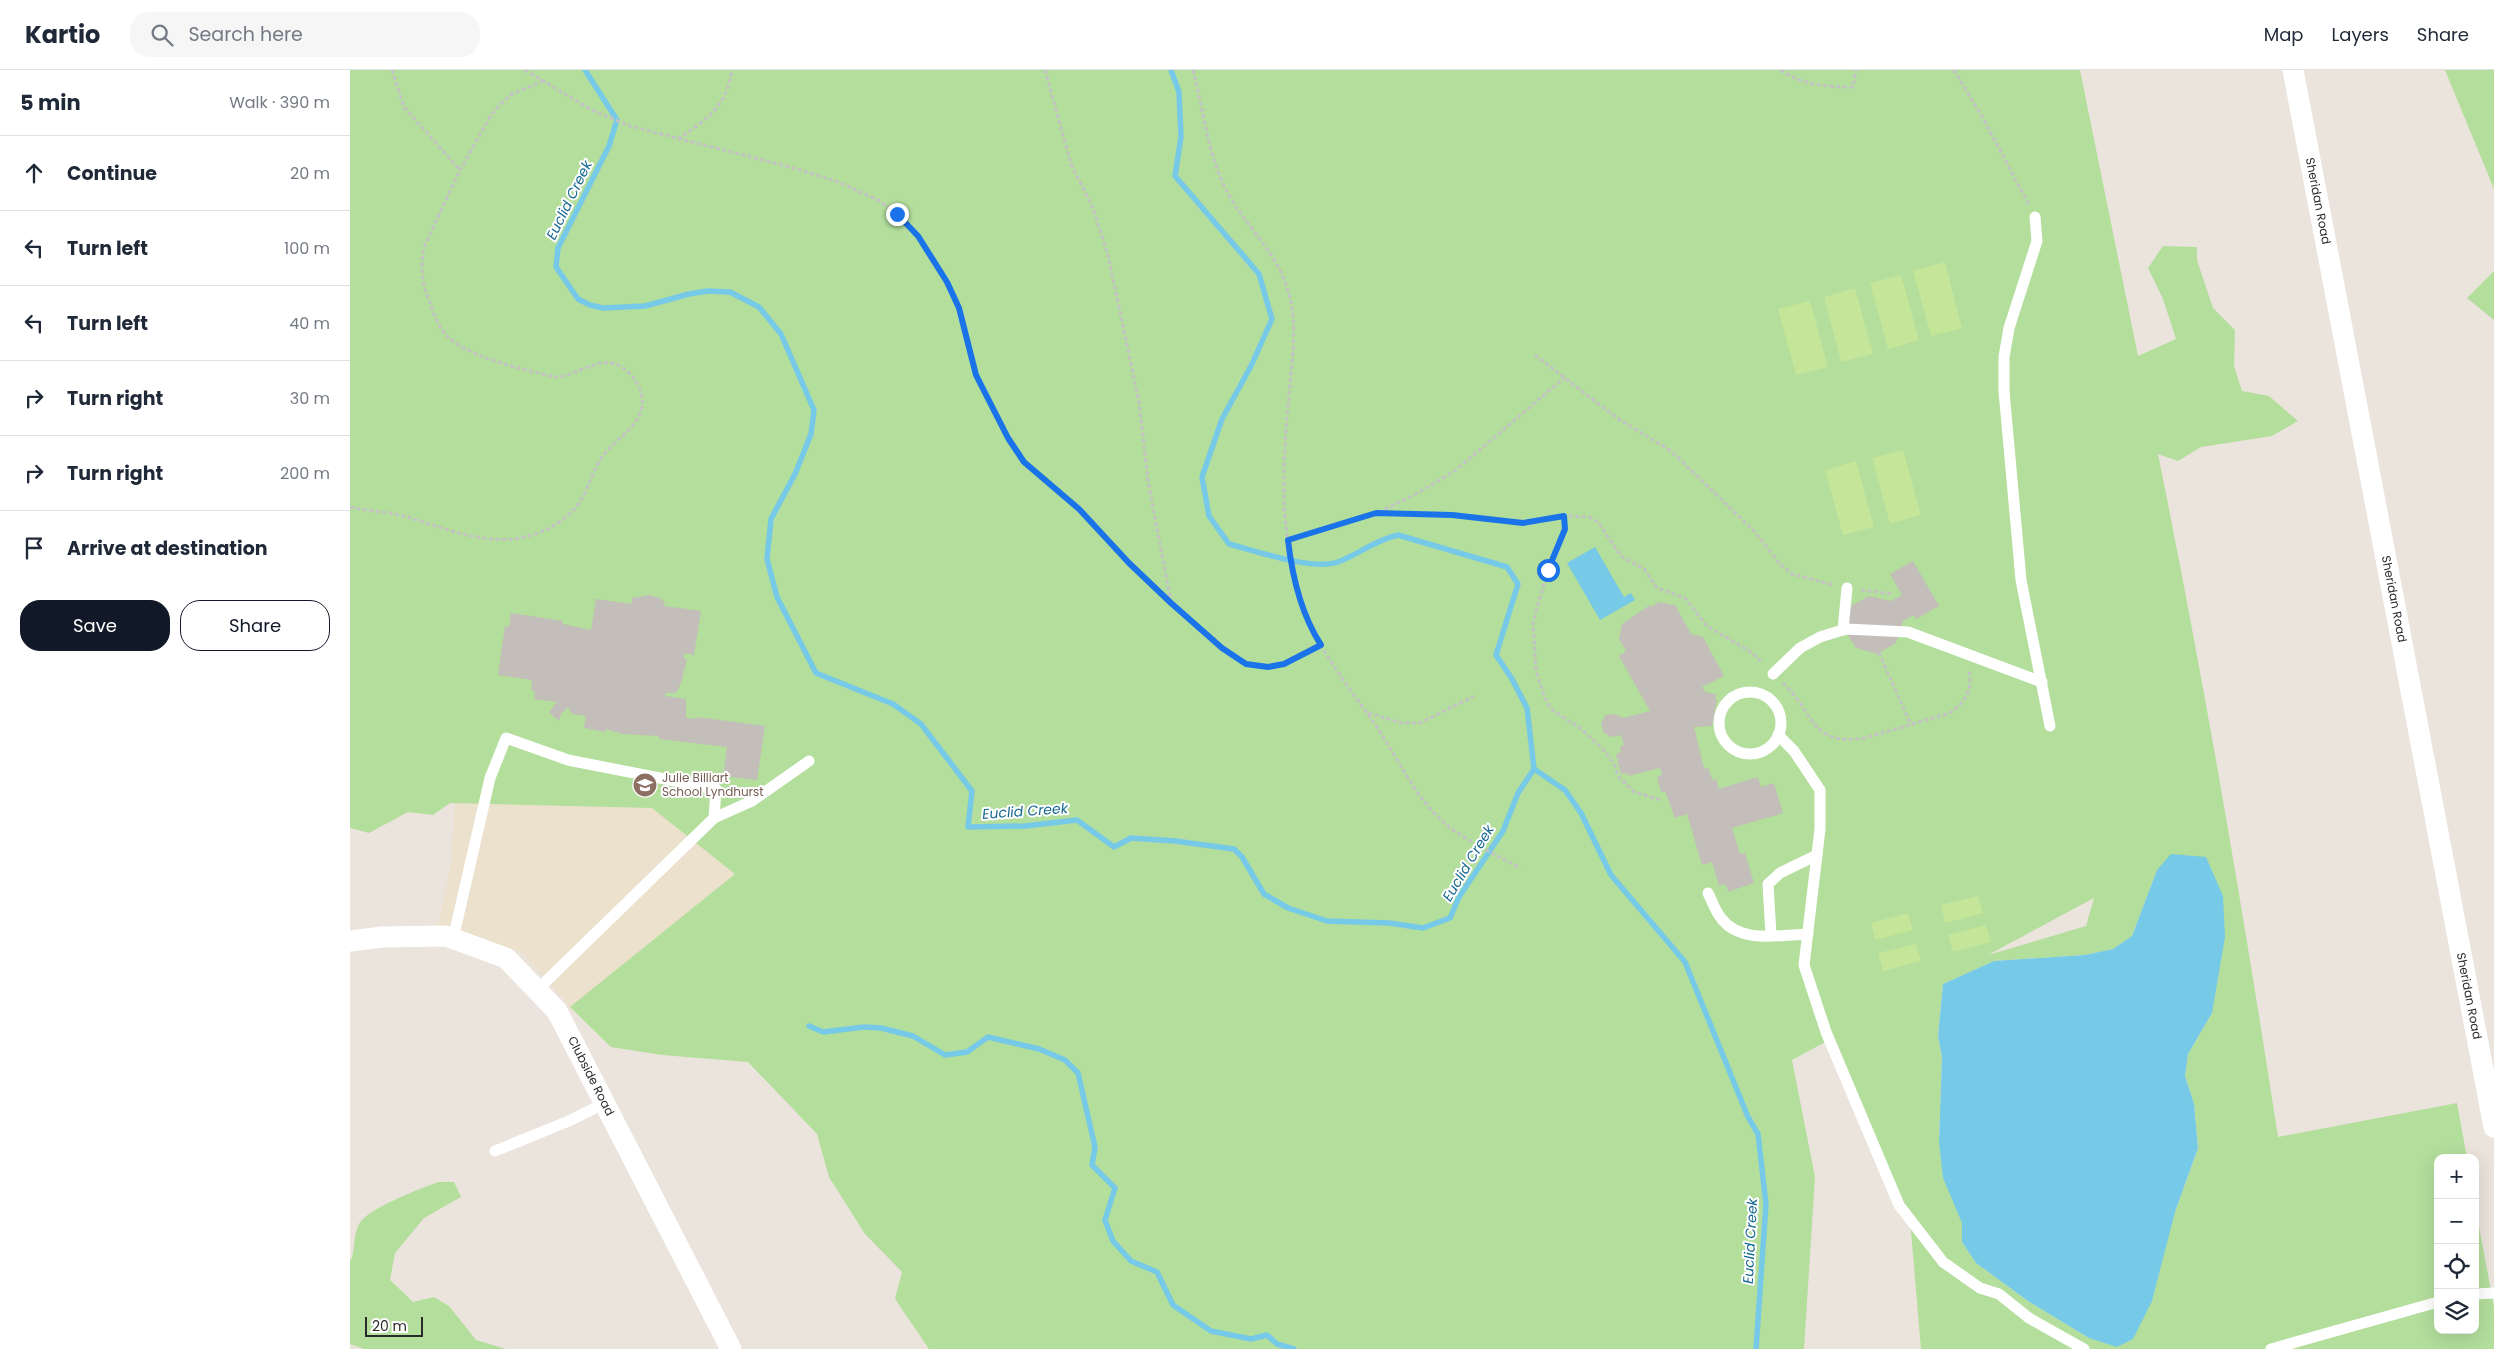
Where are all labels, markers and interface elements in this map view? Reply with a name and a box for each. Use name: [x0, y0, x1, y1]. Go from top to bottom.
search box: [130, 12, 480, 57]
text: Kartio: [25, 18, 100, 51]
icon: search: [148, 21, 176, 49]
text: Search here: [188, 21, 303, 48]
text: Map: [2264, 22, 2304, 47]
text: Layers: [2332, 22, 2389, 47]
text: Share: [2417, 22, 2469, 47]
text: 5 min: [20, 88, 81, 117]
text: Walk · 390 m: [229, 91, 330, 114]
water label: Euclid Creek: [541, 156, 597, 243]
street label: Sheridan Road: [2302, 156, 2335, 246]
icon: ahead: [20, 159, 48, 187]
text: Continue: [67, 160, 157, 187]
text: 20 m: [290, 162, 330, 185]
route end: [886, 203, 909, 226]
icon: left: [20, 234, 48, 262]
text: Turn left: [67, 235, 148, 262]
text: 100 m: [284, 237, 330, 260]
icon: left: [20, 309, 48, 337]
text: Turn left: [67, 310, 148, 337]
text: 40 m: [289, 312, 330, 335]
icon: right: [20, 384, 48, 412]
text: Turn right: [67, 385, 163, 412]
text: 30 m: [290, 387, 330, 410]
icon: right: [20, 459, 48, 487]
text: Turn right: [67, 460, 163, 487]
text: 200 m: [280, 462, 330, 485]
icon: arrive: [20, 534, 48, 562]
text: Arrive at destination: [67, 535, 268, 562]
street label: Sheridan Road: [2378, 554, 2411, 644]
route start: [1537, 559, 1560, 582]
button: Save: [20, 600, 170, 651]
button: Share: [180, 600, 330, 651]
place label: Julie Billiart School Lyndhurst: [662, 769, 764, 800]
school or university icon: Julie Billiart School Lyndhurst: [632, 772, 658, 798]
water label: Euclid Creek: [982, 798, 1069, 824]
water label: Euclid Creek: [1437, 820, 1499, 905]
street label: Sheridan Road: [2453, 951, 2486, 1041]
street label: Clubside Road: [564, 1033, 619, 1118]
map controls: [2434, 1154, 2479, 1334]
button: +: [2434, 1154, 2479, 1199]
water label: Euclid Creek: [1738, 1197, 1762, 1284]
button: −: [2434, 1199, 2479, 1244]
button: locate: [2434, 1244, 2479, 1289]
button: layers: [2434, 1289, 2479, 1334]
scale bar: [365, 1314, 422, 1337]
text: 20 m: [372, 1316, 407, 1336]

